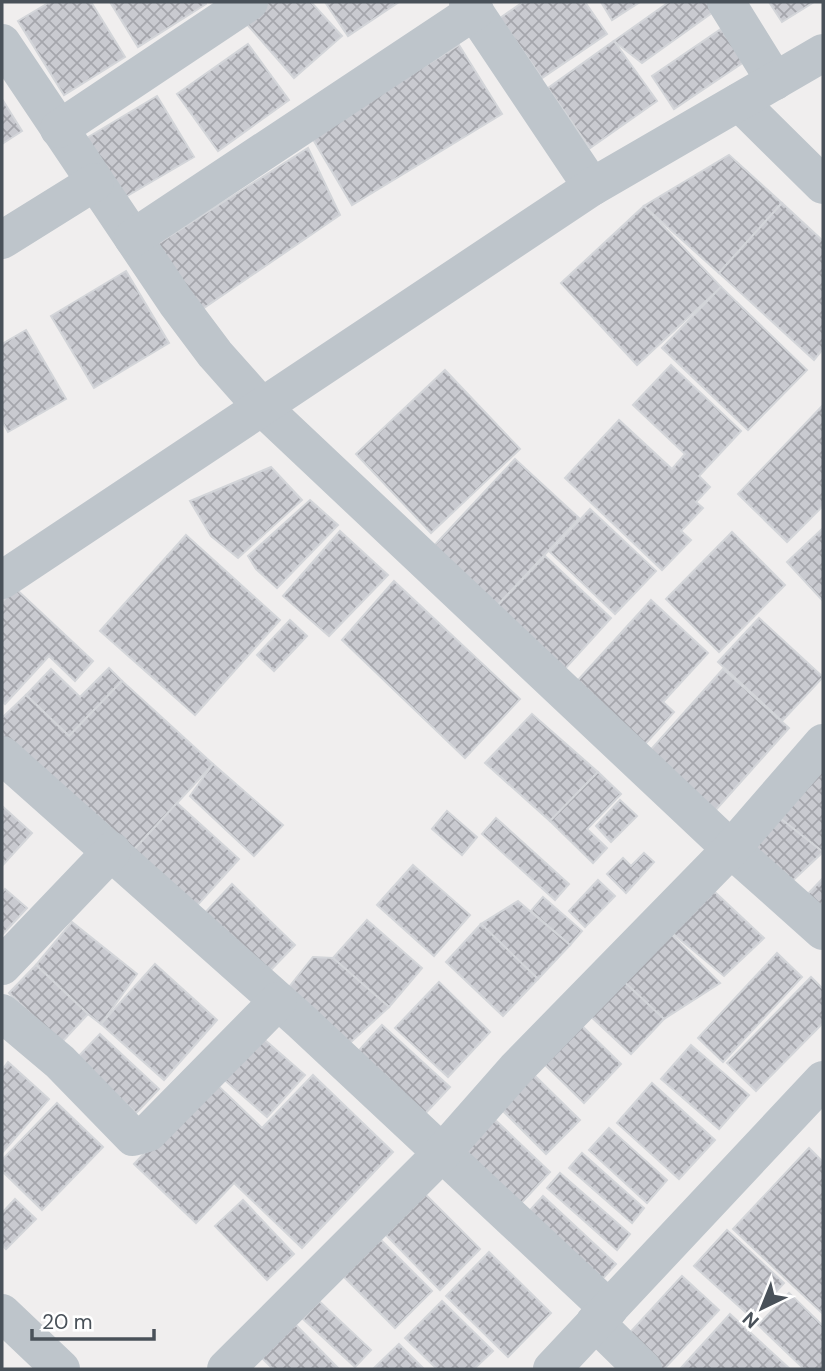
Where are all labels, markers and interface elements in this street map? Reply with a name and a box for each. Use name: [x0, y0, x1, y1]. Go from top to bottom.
north arrow: [727, 1273, 797, 1343]
scale bar: [32, 1298, 154, 1342]
text: N: [737, 1306, 764, 1334]
text: 20 m: [42, 1308, 93, 1336]

